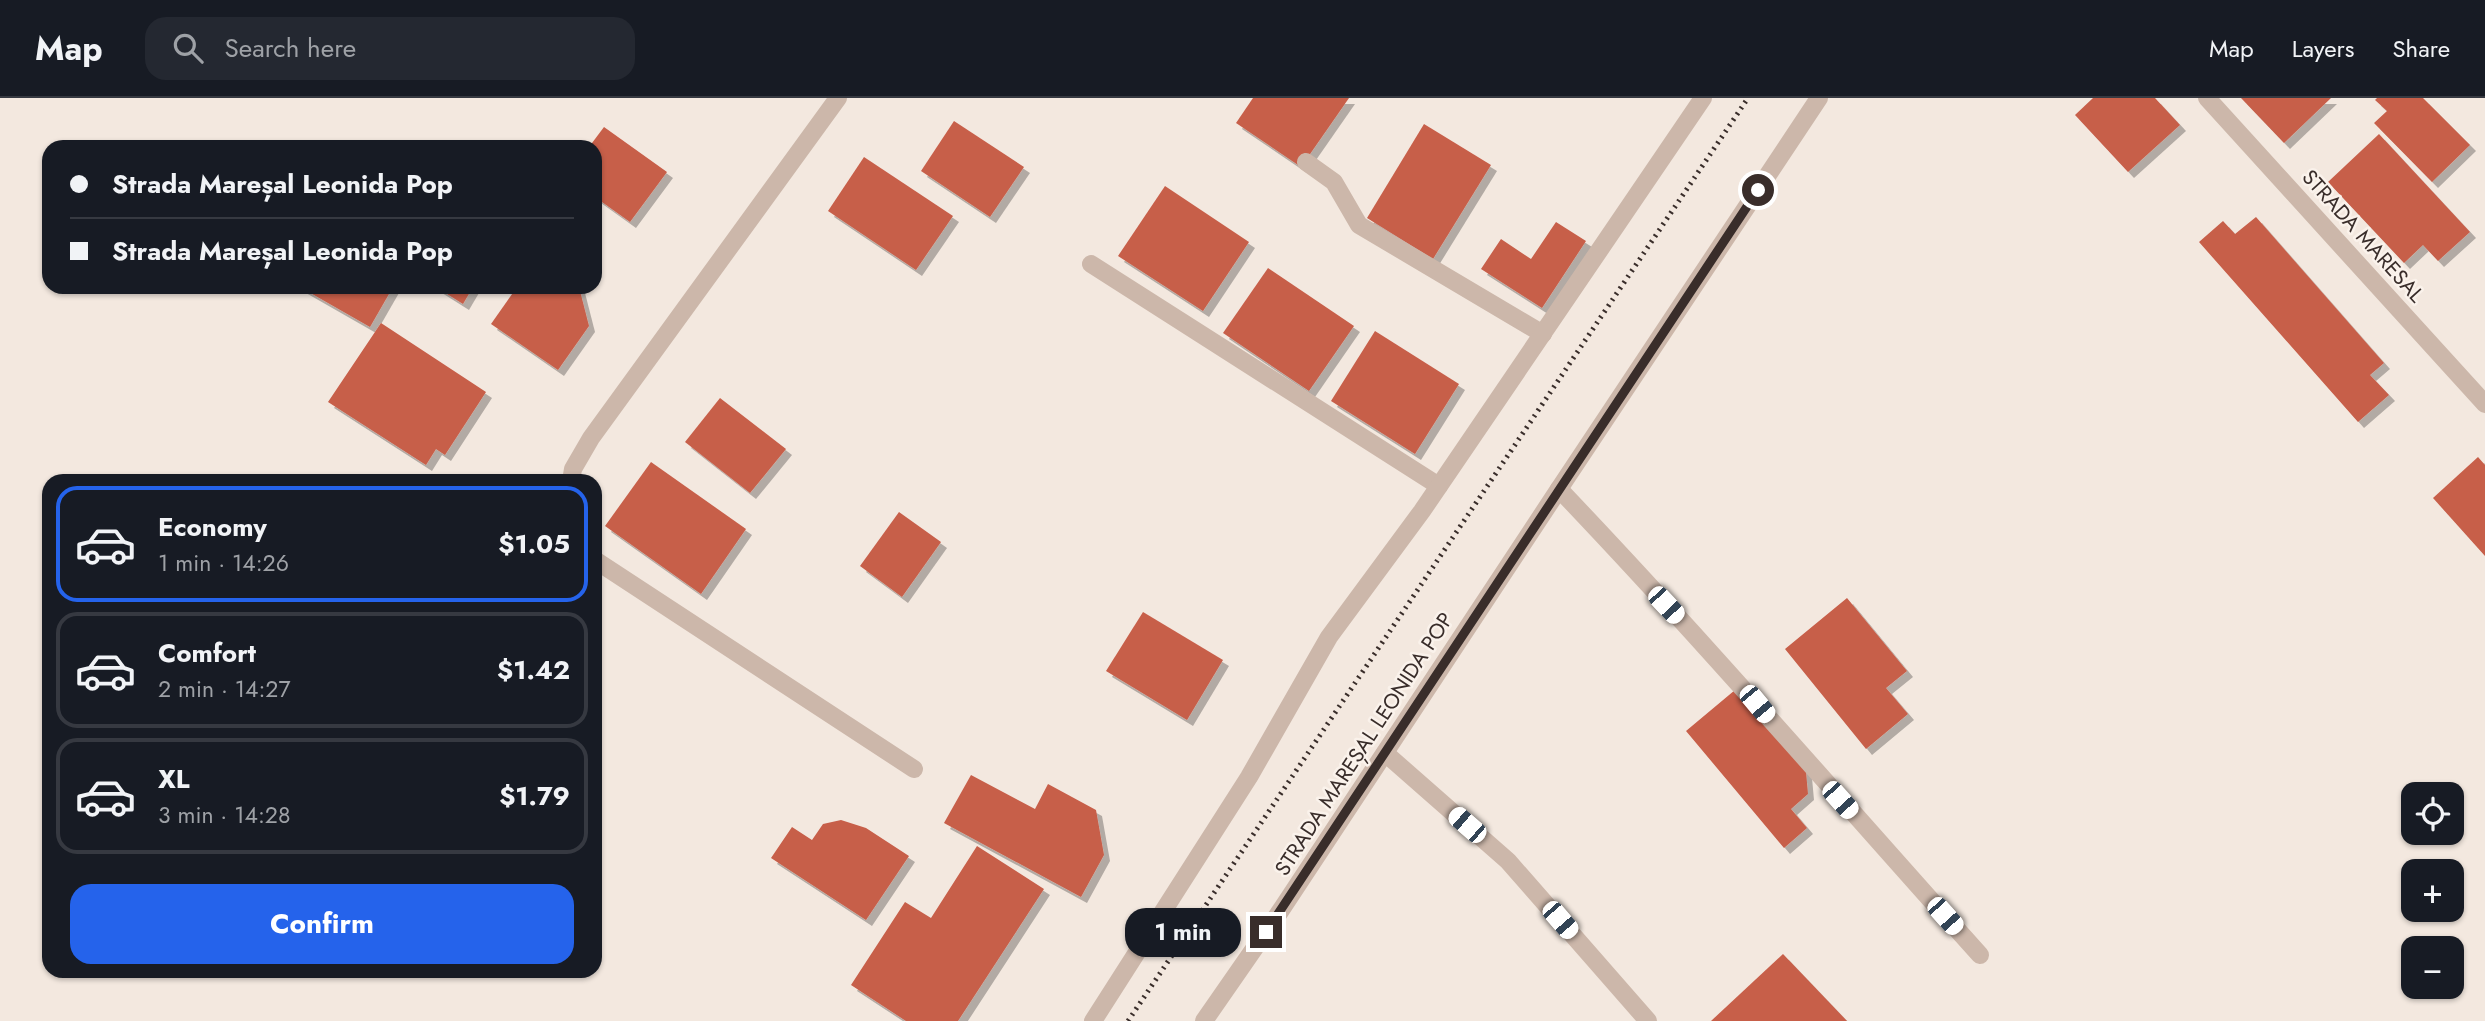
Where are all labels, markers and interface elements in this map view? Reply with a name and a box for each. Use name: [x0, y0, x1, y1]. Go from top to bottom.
search box: [145, 17, 635, 80]
text: Map: [35, 25, 103, 72]
icon: search: [169, 29, 207, 67]
text: Search here: [225, 29, 356, 67]
text: Map: [2209, 31, 2254, 66]
text: Layers: [2292, 31, 2354, 66]
text: Share: [2392, 31, 2450, 66]
street label: STRADA MARESAL: [2295, 163, 2431, 310]
text: Strada Mareșal Leonida Pop: [112, 165, 453, 203]
route start: [1742, 174, 1774, 206]
text: Strada Mareșal Leonida Pop: [112, 232, 453, 270]
text: Economy: [158, 508, 267, 546]
icon: car: [74, 513, 137, 576]
text: $1.05: [498, 525, 570, 563]
text: 1 min · 14:26: [158, 546, 289, 580]
car: [1644, 582, 1689, 628]
street label: STRADA MAREȘAL LEONIDA POP: [1267, 606, 1461, 882]
text: Comfort: [158, 634, 256, 672]
icon: car: [74, 639, 137, 702]
text: $1.42: [497, 651, 570, 689]
text: 2 min · 14:27: [158, 672, 291, 706]
car: [1736, 681, 1779, 727]
text: XL: [158, 760, 190, 798]
icon: car: [74, 765, 137, 828]
text: $1.79: [499, 777, 570, 815]
car: [1819, 777, 1862, 823]
map controls: [2401, 782, 2464, 999]
button: locate: [2401, 782, 2464, 845]
text: 3 min · 14:28: [158, 798, 290, 832]
car: [1445, 803, 1490, 847]
button: +: [2401, 859, 2464, 922]
button: Confirm: [70, 884, 574, 964]
car: [1924, 893, 1967, 939]
car: [1539, 897, 1582, 943]
callout: 1 min: [1126, 908, 1242, 956]
text: 1 min: [1154, 915, 1212, 949]
route end: [1250, 916, 1282, 948]
button: −: [2401, 936, 2464, 999]

